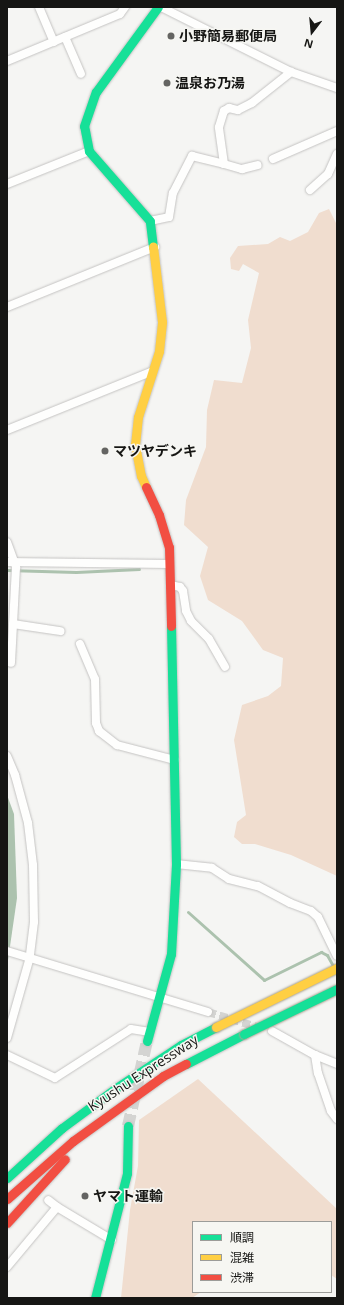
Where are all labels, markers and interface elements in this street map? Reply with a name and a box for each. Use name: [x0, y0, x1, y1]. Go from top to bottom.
north arrow: [292, 12, 332, 52]
place label: 小野簡易郵便局: [179, 28, 277, 44]
marker: 小野簡易郵便局: [166, 31, 176, 41]
text: N: [302, 36, 315, 52]
place label: 温泉お乃湯: [175, 75, 245, 91]
marker: 温泉お乃湯: [162, 78, 172, 88]
place label: マツヤデンキ: [113, 443, 197, 459]
marker: マツヤデンキ: [100, 446, 110, 456]
street label: Kyushu Expressway: [85, 1031, 201, 1115]
place label: ヤマト運輸: [93, 1188, 163, 1204]
marker: ヤマト運輸: [80, 1191, 90, 1201]
legend: [192, 1221, 332, 1293]
text: 順調: [230, 1229, 254, 1246]
text: 混雑: [230, 1249, 254, 1266]
text: 渋滞: [230, 1269, 254, 1286]

